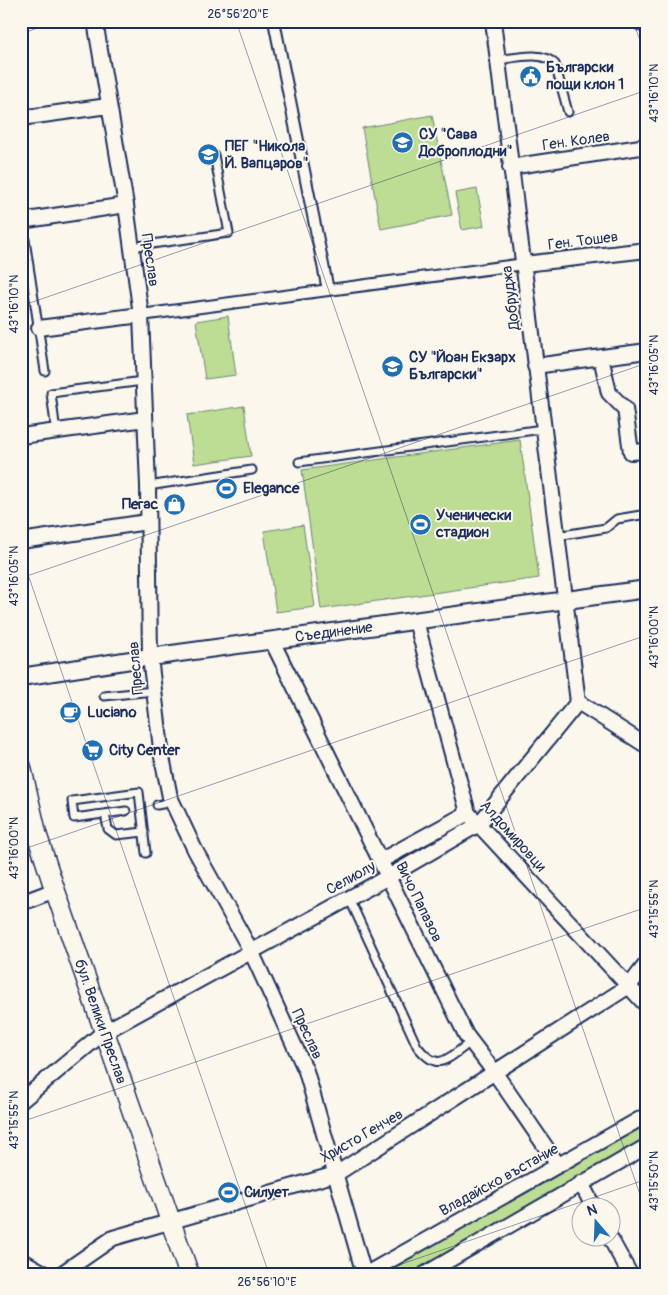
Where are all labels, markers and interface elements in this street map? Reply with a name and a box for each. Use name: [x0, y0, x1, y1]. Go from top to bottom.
text: 26°56'20"E: [208, 7, 268, 22]
place label: Български пощи клон 1: [546, 58, 624, 94]
public building icon: Български пощи клон 1: [518, 64, 542, 88]
text: 43°16'10"N: [647, 64, 662, 122]
place label: СУ "Сава Доброплодни": [418, 125, 513, 161]
street label: Ген. Колев: [541, 127, 611, 155]
school or university icon: СУ "Сава Доброплодни": [391, 131, 415, 155]
place label: ПЕГ "Никола Й. Вапцаров": [225, 137, 309, 173]
school or university icon: ПЕГ "Никола Й. Вапцаров": [197, 143, 221, 167]
street label: Ген. Тошев: [547, 227, 619, 255]
street label: Преслав: [137, 232, 163, 288]
street label: Добруджа: [498, 265, 524, 332]
text: 43°16'10"N: [7, 275, 22, 333]
text: 43°16'05"N: [647, 335, 662, 395]
place label: СУ "Йоан Екзарх Български": [409, 348, 516, 384]
school or university icon: СУ "Йоан Екзарх Български": [381, 354, 405, 378]
sports icon: Elegance: [215, 476, 239, 500]
place label: Elegance: [243, 479, 300, 498]
shop icon: Пегас: [162, 492, 186, 516]
place label: Пегас: [122, 495, 158, 514]
place label: Ученически стадион: [435, 506, 511, 542]
sports icon: Ученически стадион: [408, 512, 432, 536]
text: 43°16'05"N: [7, 546, 22, 606]
text: 43°16'00"N: [647, 606, 662, 668]
street label: Съединение: [294, 617, 374, 647]
street label: Преслав: [124, 641, 148, 695]
cafe icon: Luciano: [59, 700, 83, 724]
place label: Luciano: [87, 703, 137, 722]
supermarket icon: City Center: [81, 738, 105, 762]
place label: City Center: [109, 741, 181, 760]
street label: Алдомировци: [476, 796, 550, 876]
text: 43°16'00"N: [7, 817, 22, 879]
street label: Селиолу: [323, 856, 380, 899]
street label: Вичо Папазов: [391, 859, 447, 945]
text: 43°15'55"N: [647, 880, 662, 938]
street label: бул. Велики Преслав: [70, 957, 131, 1087]
street label: Преслав: [287, 1006, 327, 1062]
text: 43°15'55"N: [7, 1091, 22, 1149]
street label: Христо Генчев: [317, 1105, 407, 1167]
street label: Владайско въстание: [436, 1139, 562, 1221]
text: 43°15'50"N: [647, 1151, 662, 1211]
sports icon: Силует: [216, 1180, 240, 1204]
place label: Силует: [244, 1183, 290, 1202]
north arrow: [570, 1198, 620, 1248]
text: N: [585, 1201, 599, 1220]
text: 26°56'10"E: [238, 1275, 296, 1290]

